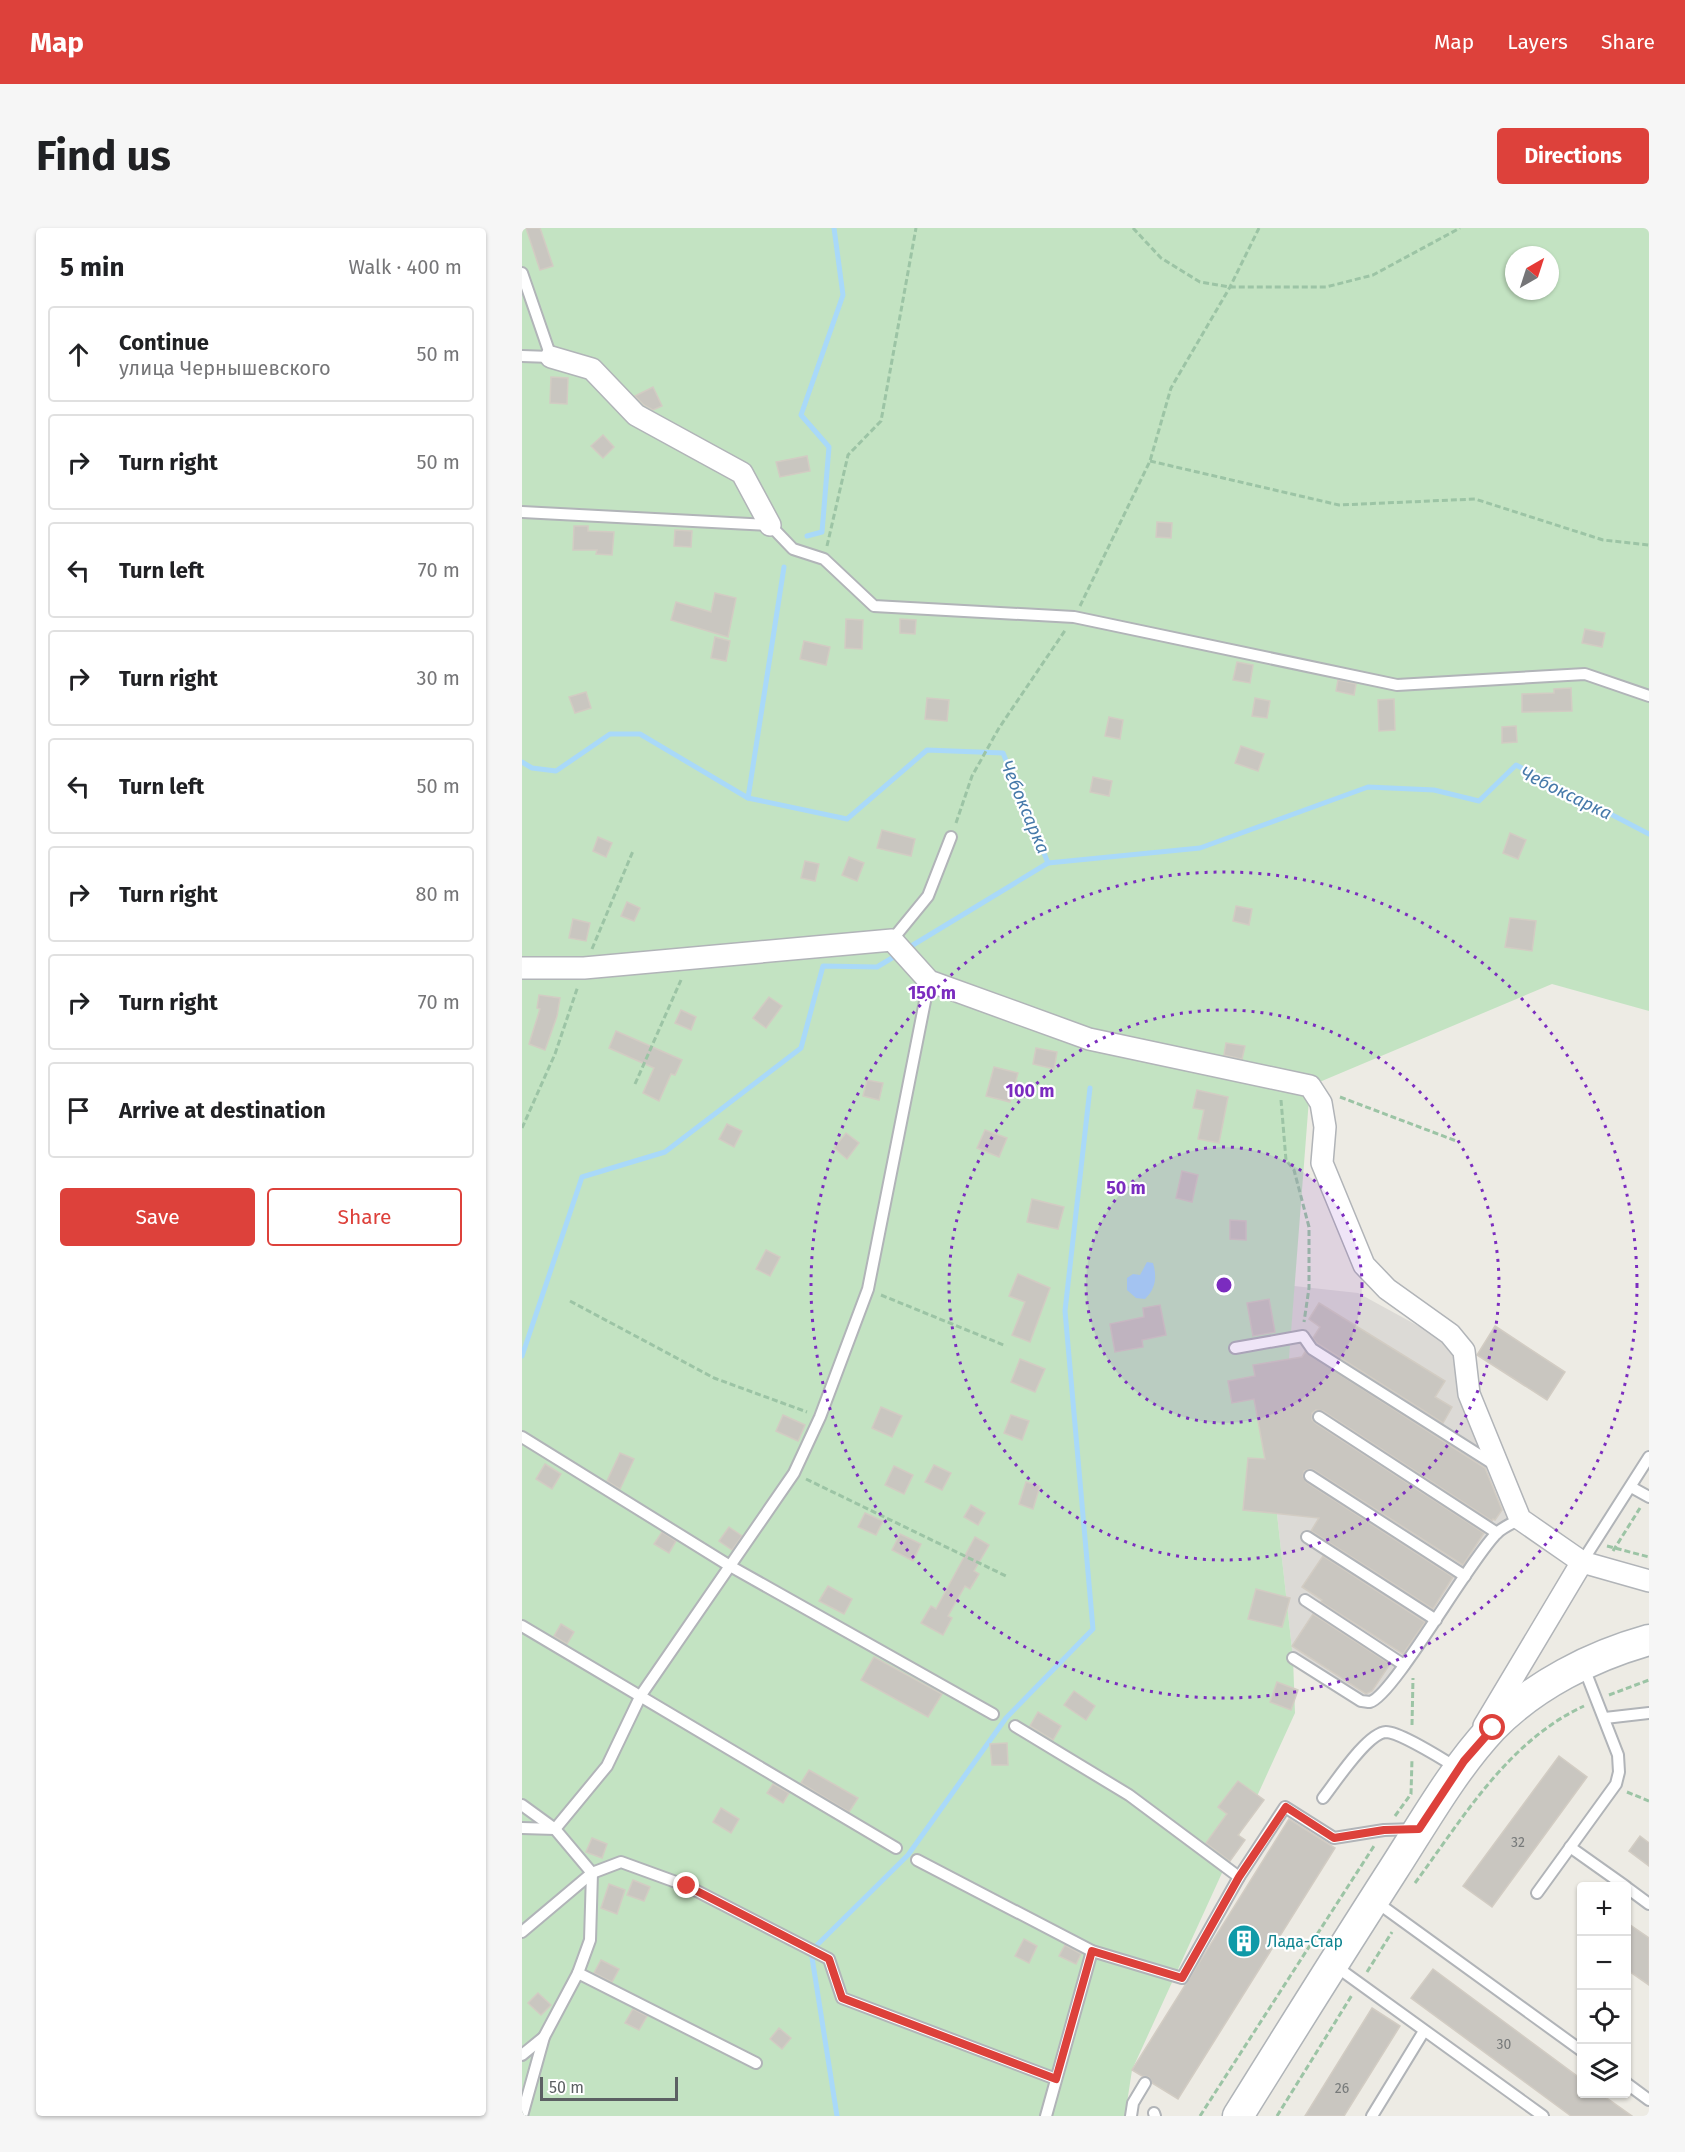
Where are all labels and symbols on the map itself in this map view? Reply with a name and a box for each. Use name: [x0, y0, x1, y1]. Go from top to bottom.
north arrow: [1505, 246, 1559, 300]
water label: Чебоксарка: [996, 757, 1054, 857]
water label: Чебоксарка: [1517, 761, 1615, 825]
text: 150 m: [908, 982, 956, 1004]
text: 100 m: [1006, 1080, 1054, 1102]
text: 50 m: [1106, 1177, 1146, 1199]
centre of rings: [1214, 1275, 1234, 1295]
route start: [1479, 1714, 1505, 1740]
house number: 32: [1511, 1834, 1525, 1851]
route end: [673, 1872, 699, 1898]
building icon: Лада-Стар: [1226, 1923, 1262, 1959]
place label: Лада-Стар: [1267, 1932, 1343, 1951]
house number: 30: [1497, 2036, 1512, 2053]
scale bar: [540, 2074, 678, 2102]
house number: 26: [1335, 2080, 1349, 2097]

